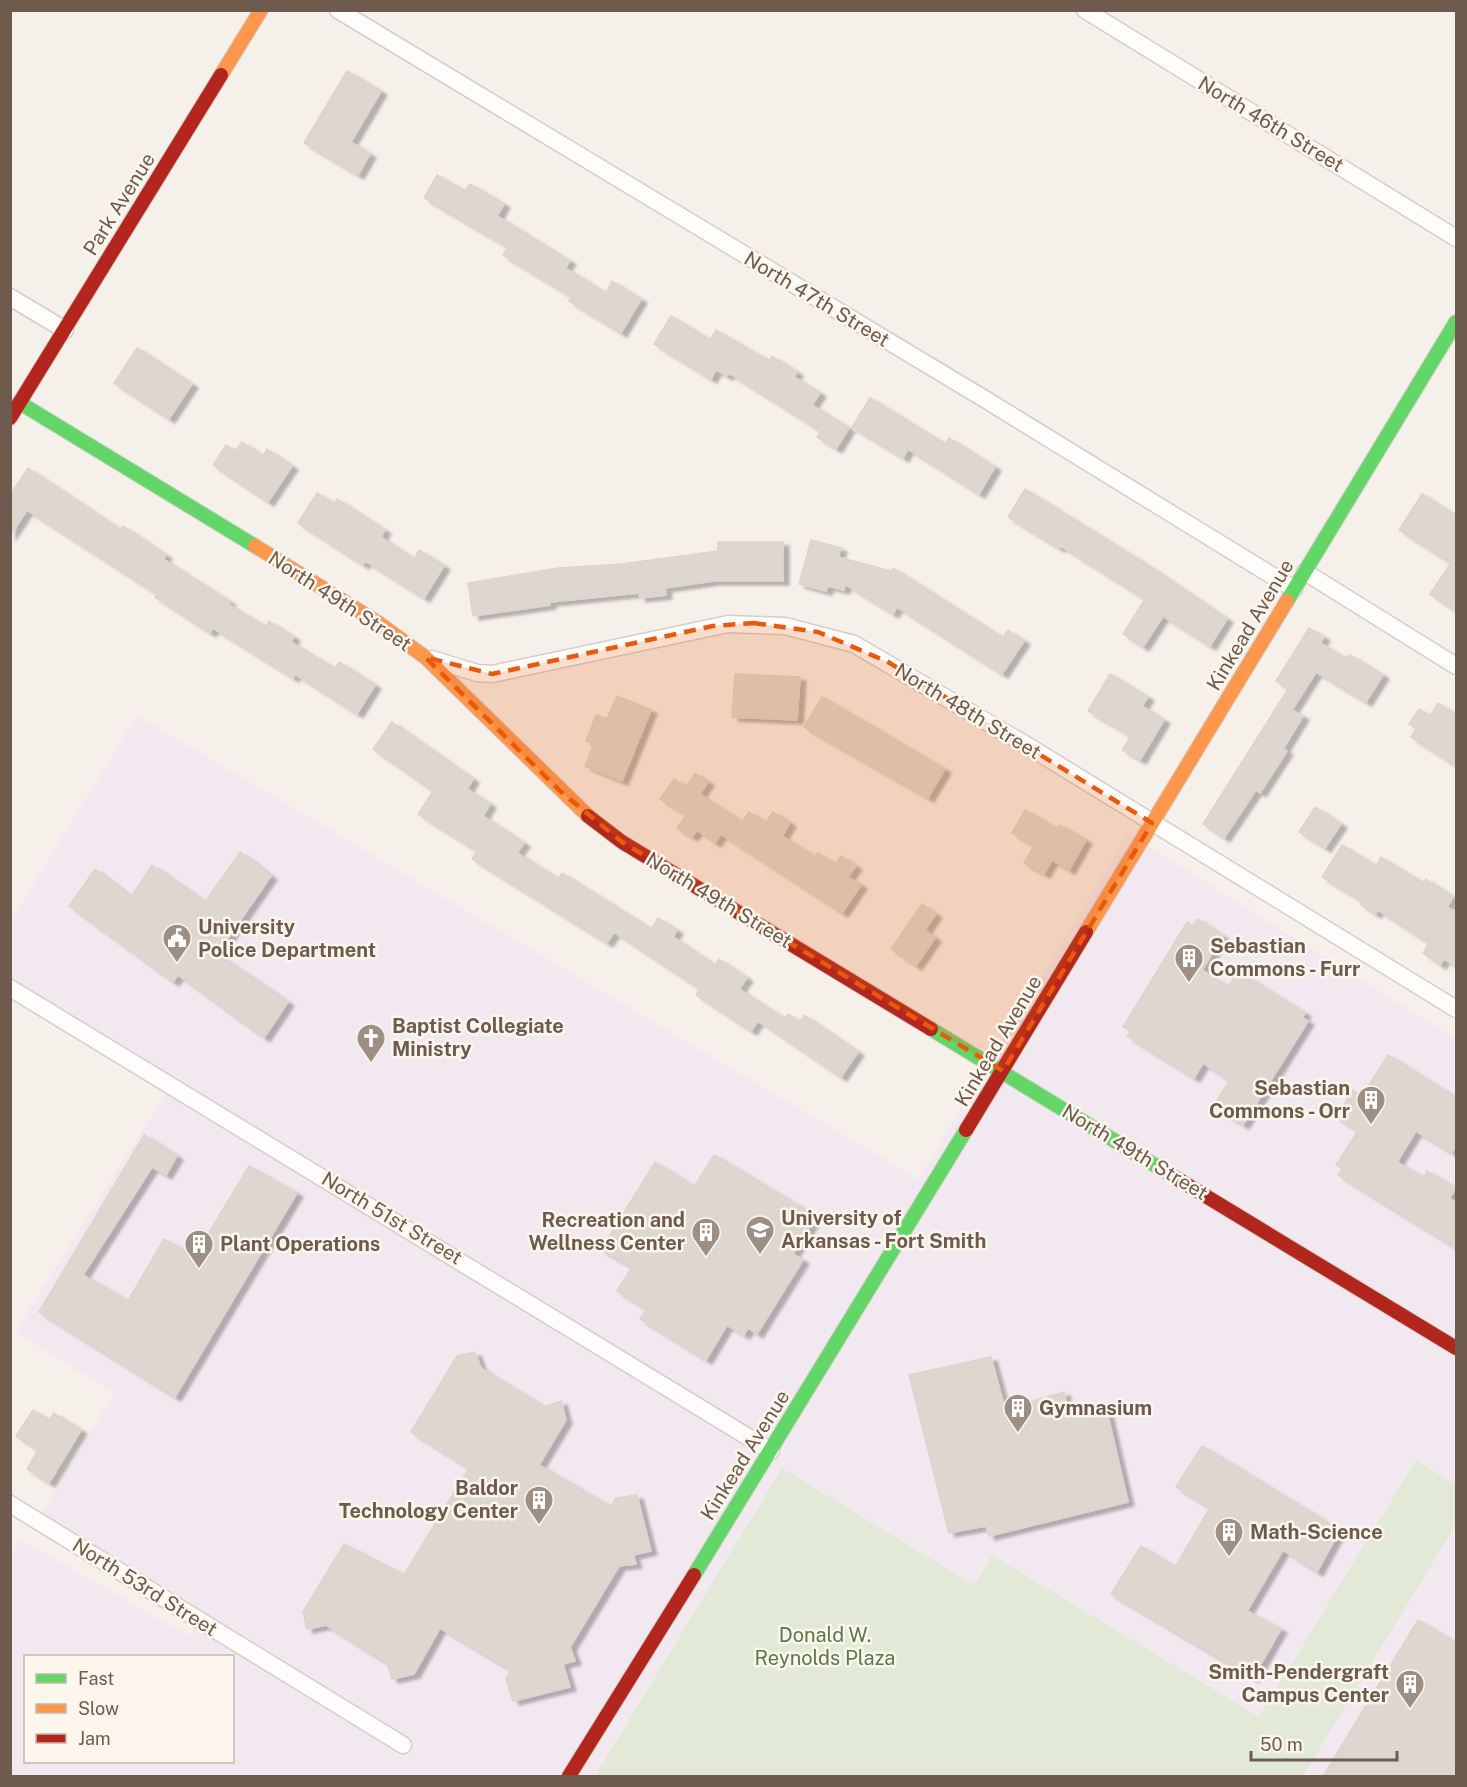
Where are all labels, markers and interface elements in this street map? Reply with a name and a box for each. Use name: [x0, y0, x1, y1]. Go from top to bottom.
street label: North 46th Street: [1194, 71, 1348, 177]
street label: Park Avenue: [78, 148, 160, 260]
street label: North 47th Street: [740, 246, 894, 352]
street label: North 49th Street: [264, 546, 416, 656]
street label: Kinkead Avenue: [1201, 555, 1299, 695]
street label: North 48th Street: [891, 658, 1045, 764]
street label: North 49th Street: [642, 847, 796, 953]
place label: University Police Department: [198, 915, 376, 962]
public building icon: University Police Department: [161, 922, 193, 964]
place label: Sebastian Commons - Furr: [1210, 934, 1360, 981]
building icon: Sebastian Commons - Furr: [1173, 942, 1205, 984]
street label: Kinkead Avenue: [949, 971, 1047, 1111]
place label: Baptist Collegiate Ministry: [392, 1014, 564, 1061]
church icon: Baptist Collegiate Ministry: [355, 1022, 387, 1064]
place label: Sebastian Commons - Orr: [1209, 1076, 1350, 1123]
building icon: Sebastian Commons - Orr: [1355, 1084, 1387, 1126]
street label: North 49th Street: [1058, 1099, 1212, 1205]
street label: North 51st Street: [317, 1167, 467, 1269]
place label: University of Arkansas - Fort Smith: [781, 1206, 986, 1253]
place label: Recreation and Wellness Center: [529, 1208, 685, 1255]
school or university icon: University of Arkansas - Fort Smith: [744, 1214, 776, 1256]
building icon: Recreation and Wellness Center: [690, 1216, 722, 1258]
building icon: Plant Operations: [183, 1228, 215, 1270]
place label: Plant Operations: [220, 1232, 380, 1256]
street label: Kinkead Avenue: [695, 1386, 795, 1524]
building icon: Gymnasium: [1002, 1392, 1034, 1434]
place label: Gymnasium: [1039, 1396, 1152, 1420]
place label: Baldor Technology Center: [339, 1476, 518, 1523]
building icon: Baldor Technology Center: [523, 1484, 555, 1526]
building icon: Math-Science: [1213, 1516, 1245, 1558]
place label: Math-Science: [1250, 1520, 1383, 1544]
street label: North 53rd Street: [68, 1533, 222, 1641]
park label: Donald W. Reynolds Plaza: [755, 1623, 895, 1670]
legend: [24, 1655, 234, 1763]
place label: Smith-Pendergraft Campus Center: [1208, 1660, 1389, 1707]
text: Fast: [78, 1668, 114, 1689]
building icon: Smith-Pendergraft Campus Center: [1394, 1668, 1426, 1710]
text: Slow: [78, 1698, 119, 1719]
scale bar: [1251, 1724, 1396, 1762]
text: Jam: [78, 1728, 111, 1749]
text: 50 m: [1260, 1734, 1303, 1755]

